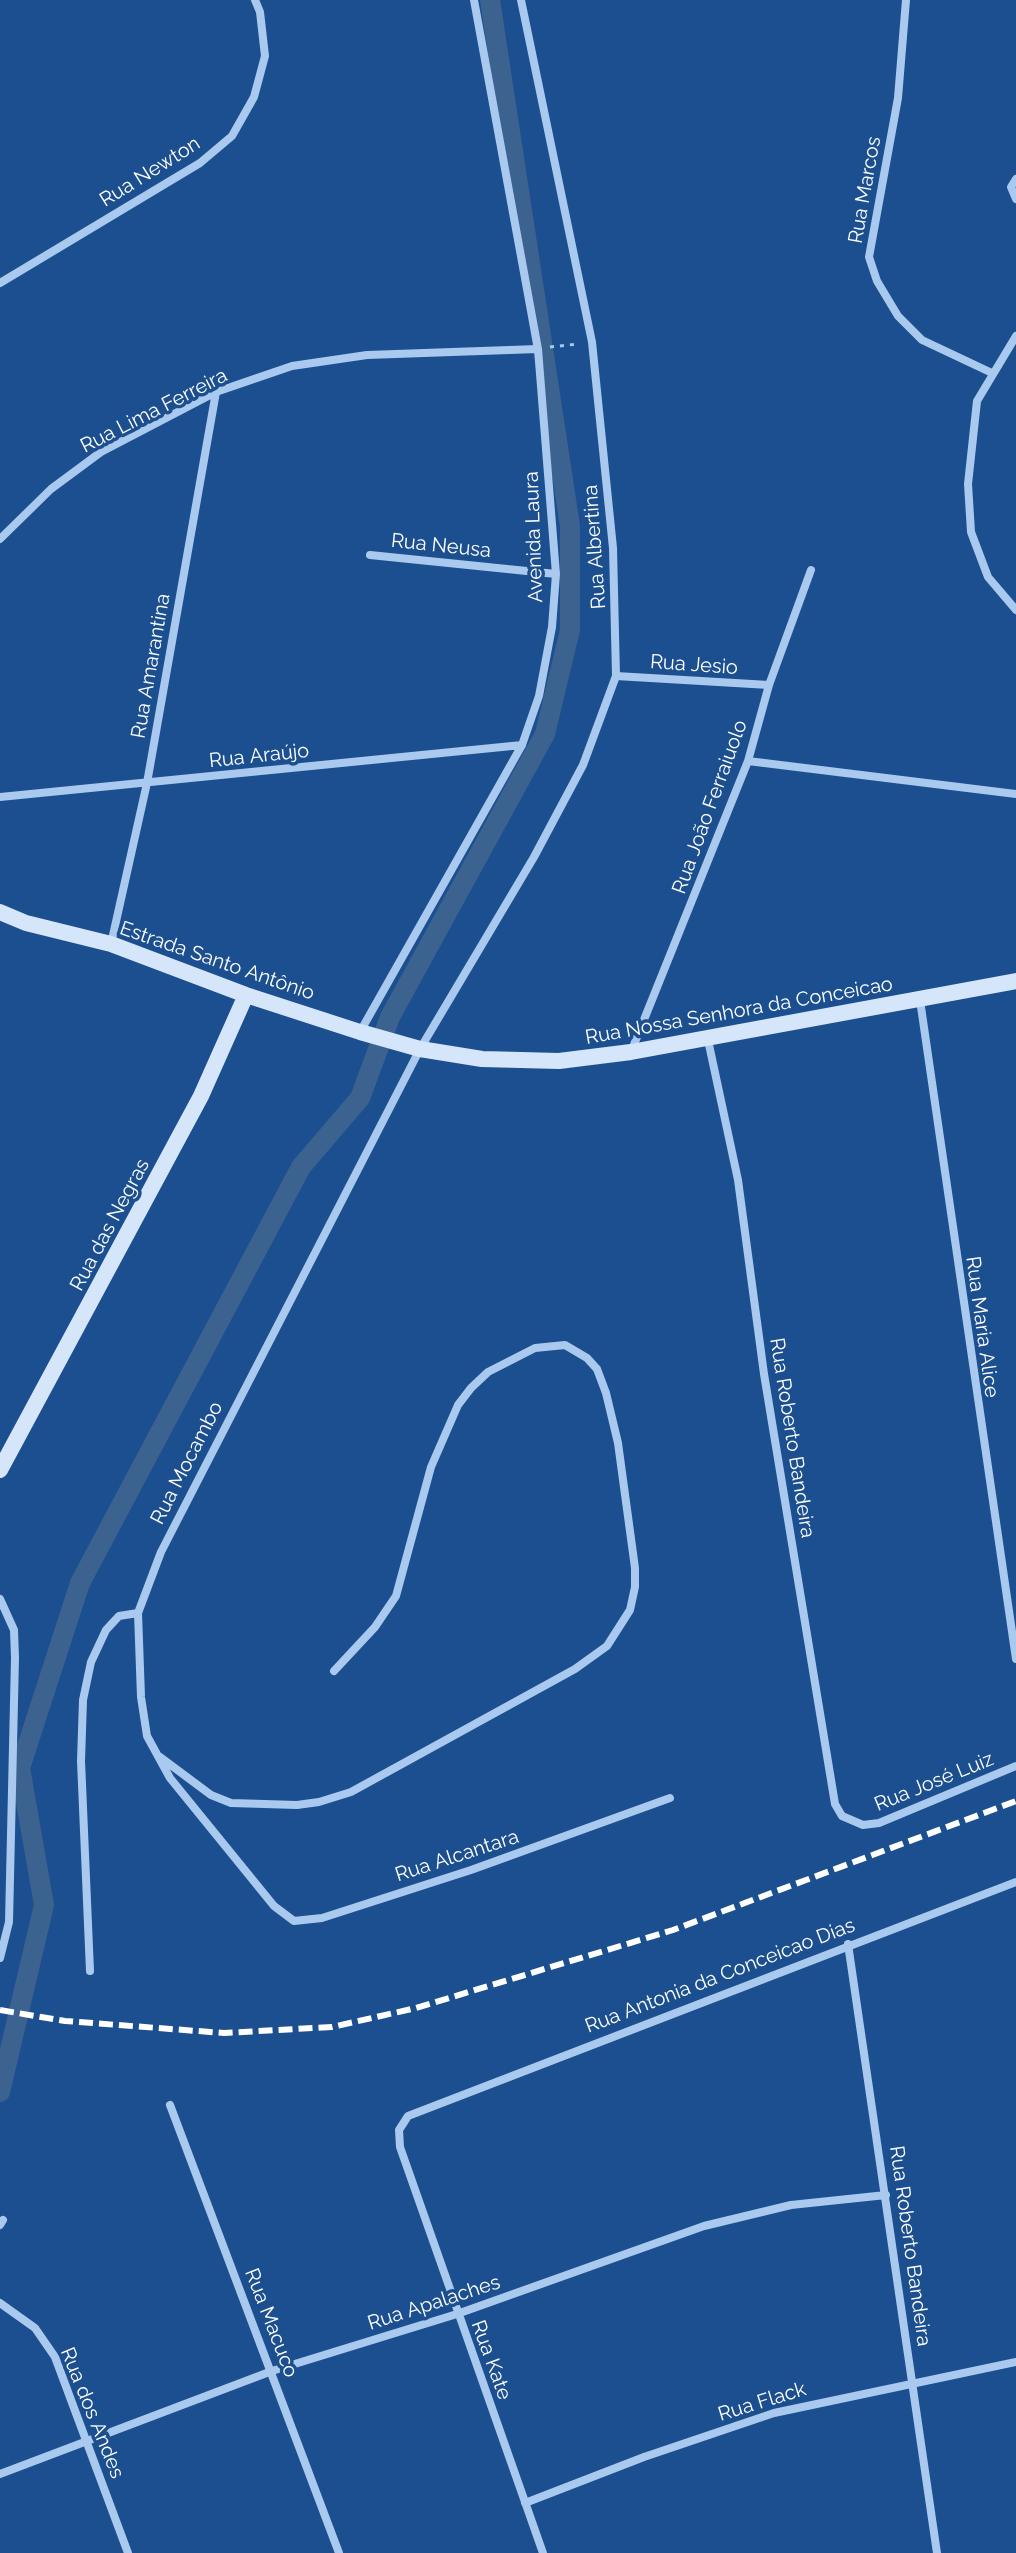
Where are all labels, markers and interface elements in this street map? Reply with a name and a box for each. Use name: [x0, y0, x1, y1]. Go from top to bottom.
street label: Rua Newton: [95, 132, 205, 212]
street label: Rua Marcos: [844, 135, 886, 245]
street label: Rua Lima Ferreira: [76, 364, 232, 458]
street label: Avenida Laura: [520, 471, 548, 603]
street label: Rua Albertina: [579, 484, 611, 610]
street label: Rua Neusa: [390, 529, 492, 563]
street label: Rua Amarantina: [126, 592, 176, 740]
street label: Rua Jesio: [649, 650, 739, 680]
street label: Rua João Ferraiuolo: [667, 717, 753, 897]
street label: Rua Araújo: [208, 739, 310, 773]
street label: Estrada Santo Antônio: [116, 916, 318, 1006]
street label: Rua Nossa Senhora da Conceicao: [583, 972, 895, 1050]
street label: Rua das Negras: [65, 1155, 155, 1295]
street label: Rua Maria Alice: [960, 1255, 1004, 1399]
street label: Rua Roberto Bandeira: [764, 1336, 820, 1540]
street label: Rua Mocambo: [146, 1398, 228, 1528]
street label: Rua José Luiz: [871, 1747, 997, 1817]
street label: Rua Alcantara: [392, 1825, 522, 1887]
street label: Rua Antonia da Conceicao Dias: [582, 1913, 858, 2039]
street label: Rua Roberto Bandeira: [884, 2144, 936, 2348]
street label: Rua Macuco: [239, 2265, 303, 2381]
street label: Rua Apalaches: [365, 2270, 503, 2336]
street label: Rua Kate: [466, 2317, 516, 2403]
street label: Rua dos Andes: [55, 2344, 129, 2482]
street label: Rua Flack: [715, 2377, 809, 2427]

